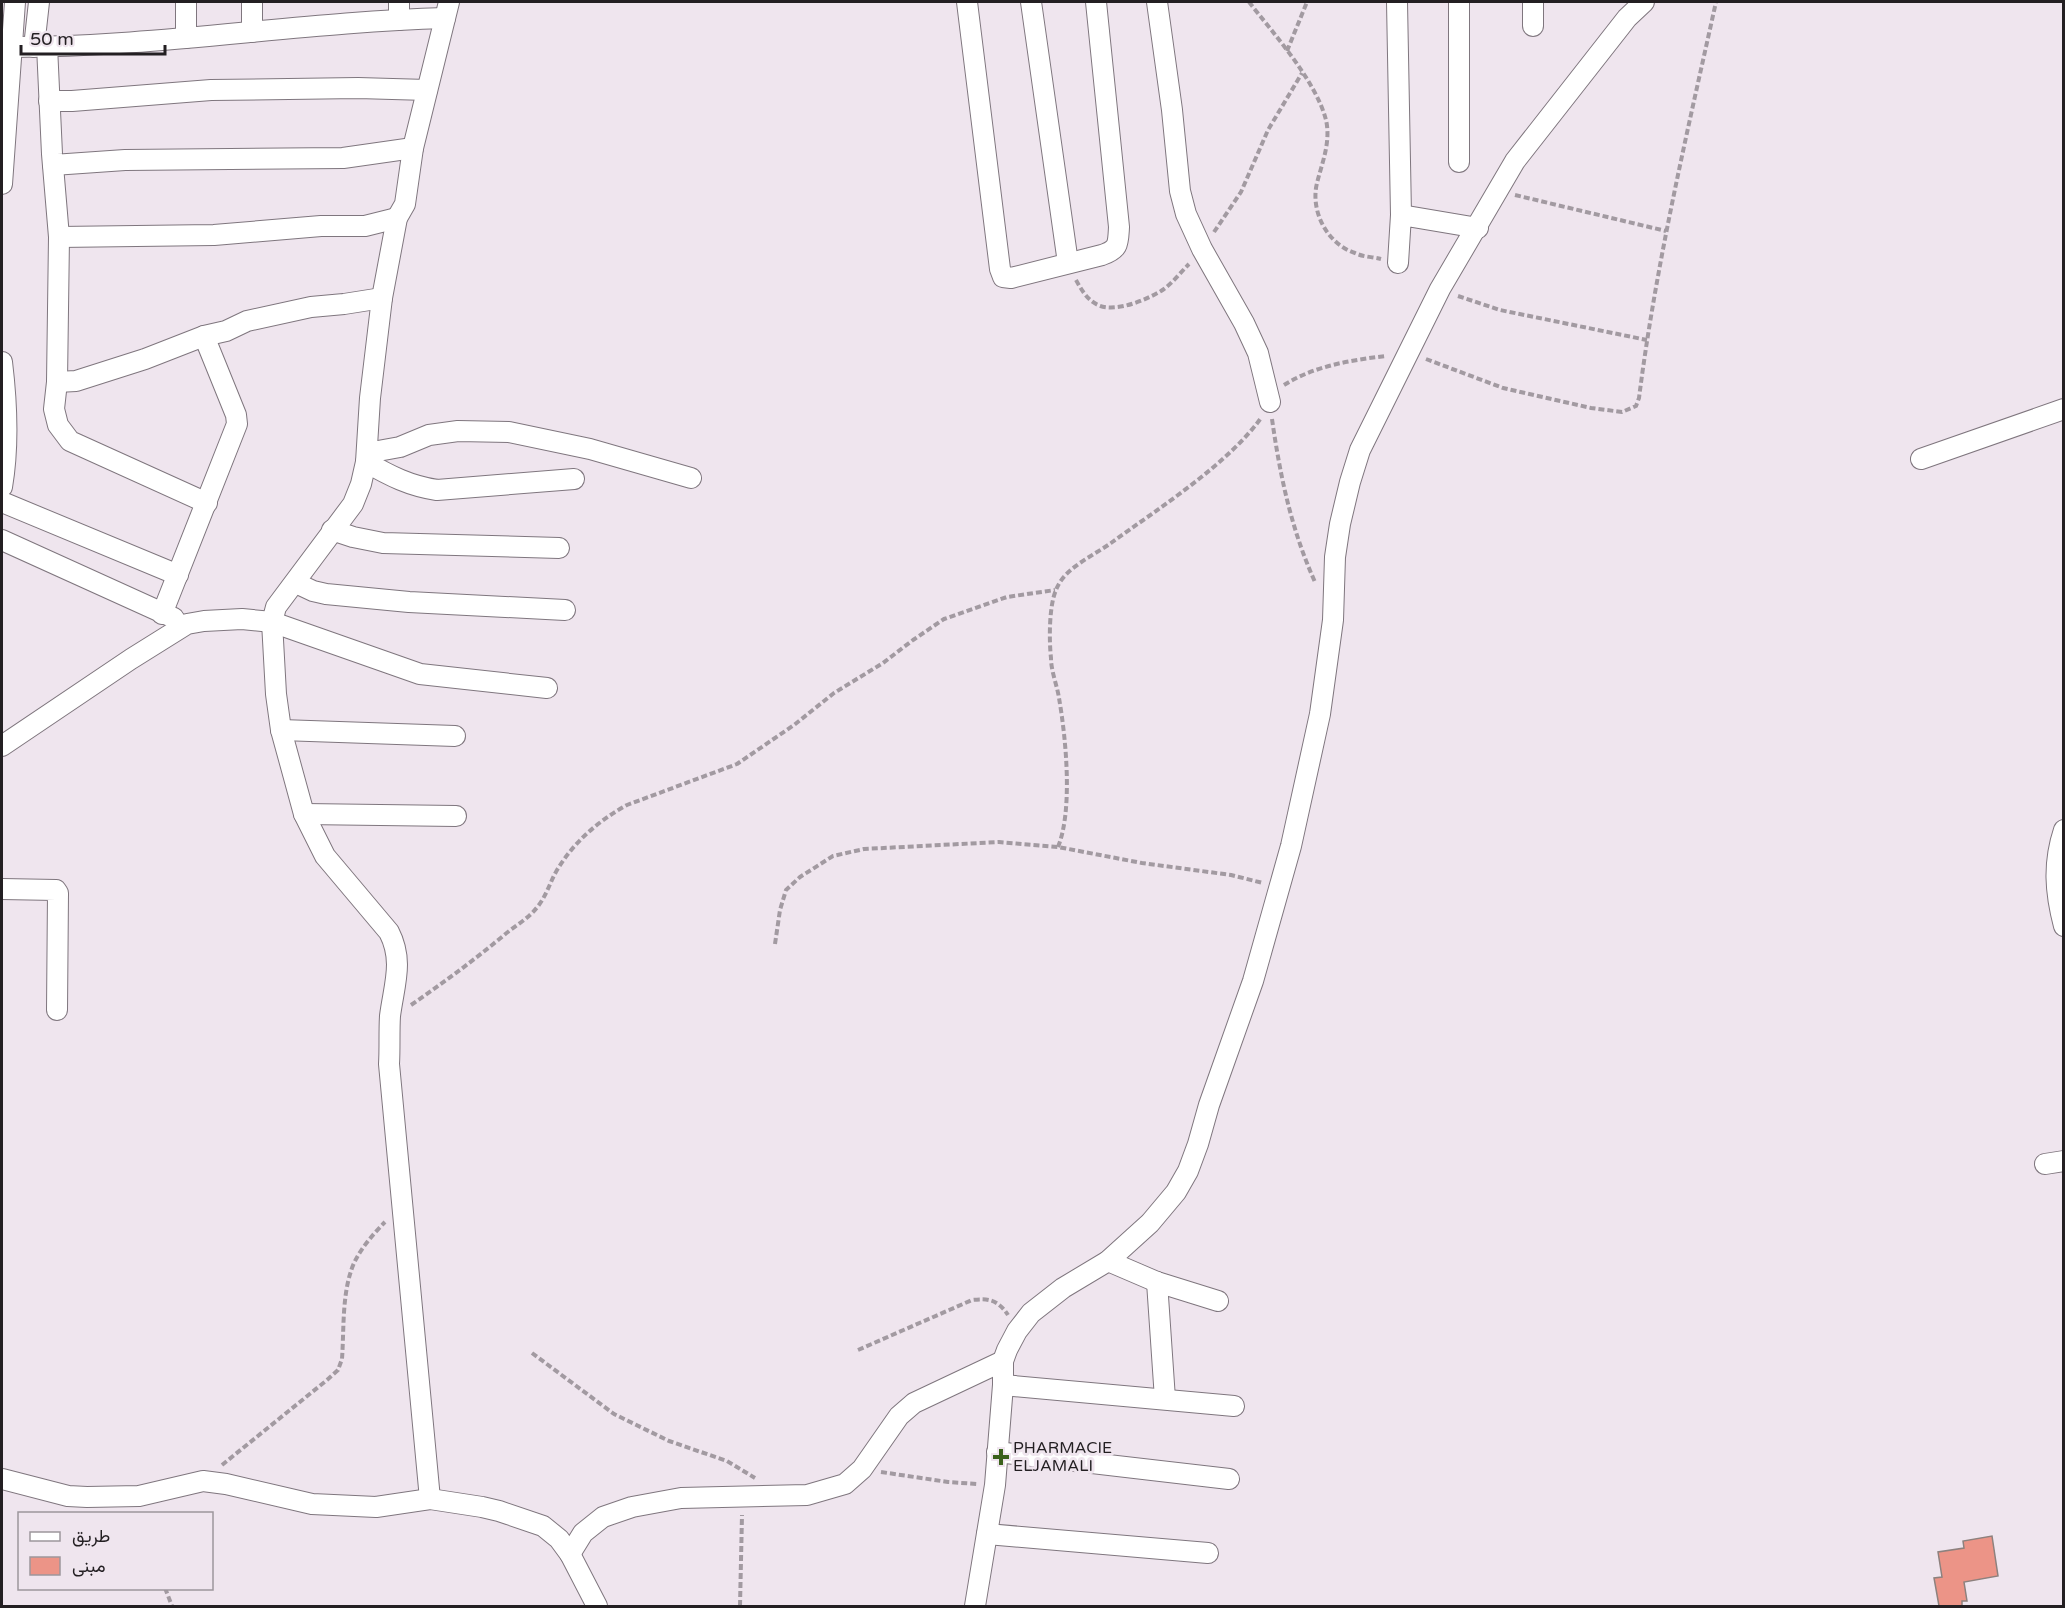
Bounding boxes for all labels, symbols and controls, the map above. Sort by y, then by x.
scale bar [21,18,165,56]
text: 50 m [30,28,74,50]
place label: PHARMACIE ELJAMALI [1013,1438,1112,1476]
marker: PHARMACIE ELJAMALI [994,1450,1008,1464]
legend [18,1512,213,1590]
text: طريق [72,1525,110,1547]
text: مبنى [72,1555,106,1577]

